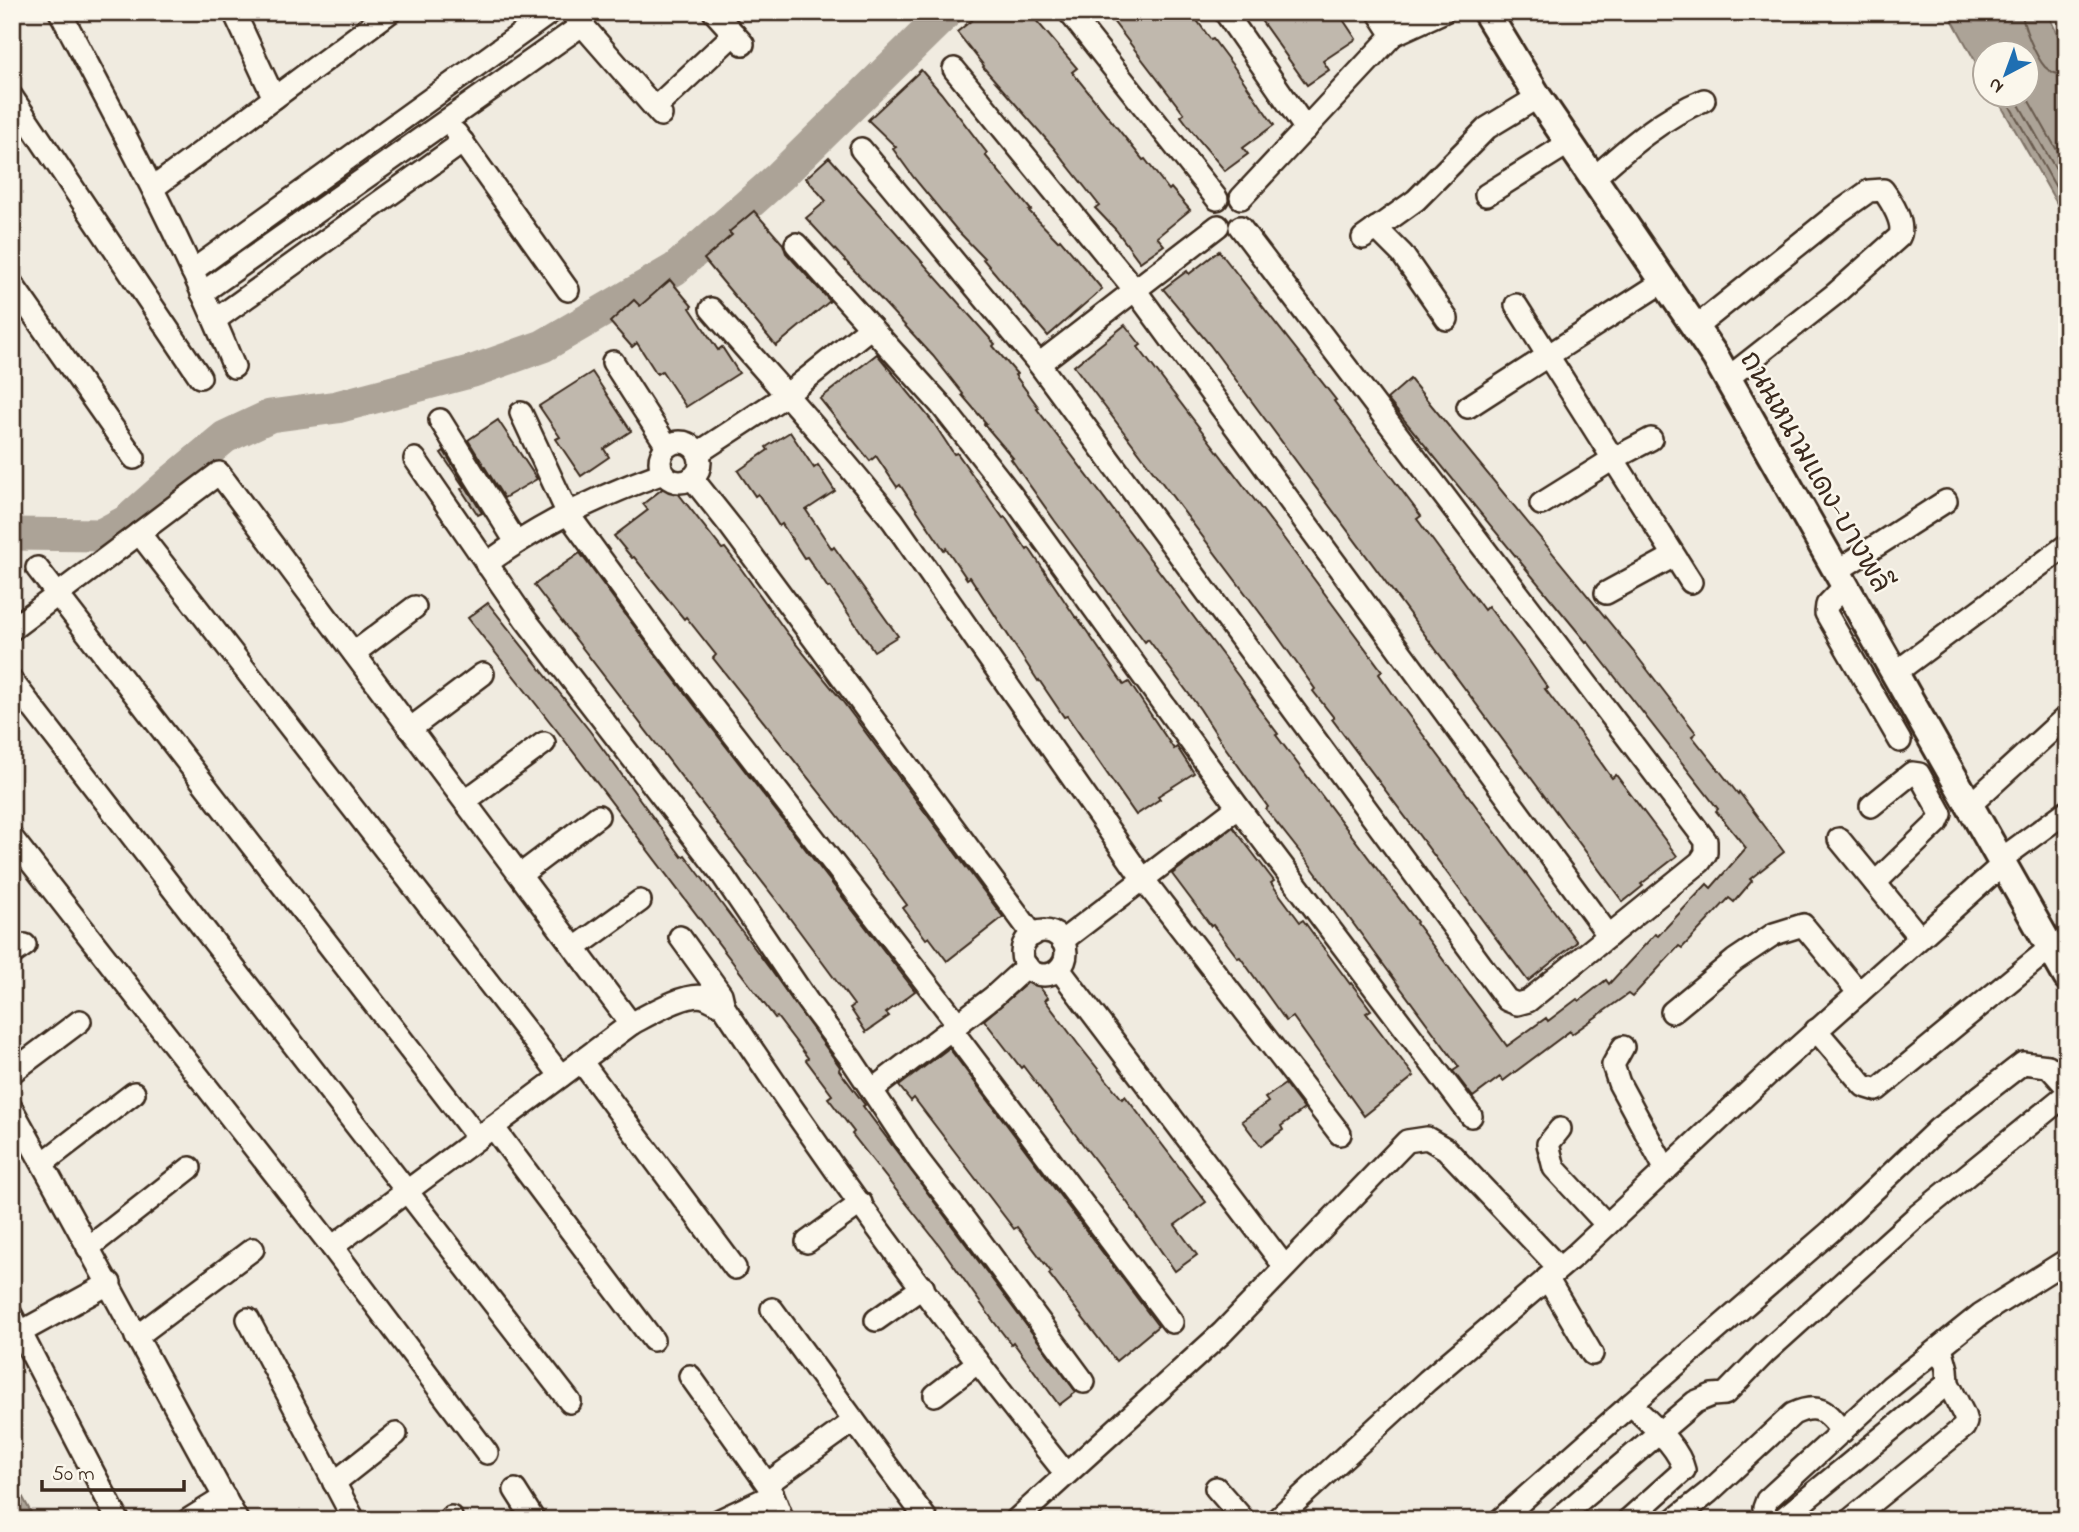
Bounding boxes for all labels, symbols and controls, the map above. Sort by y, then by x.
north arrow [1970,38,2040,108]
text: N [1983,70,2010,99]
street label: ถนนหนามแดง-บางพลี [1728,344,1900,601]
scale bar [42,1448,184,1492]
text: 50 m [52,1460,95,1490]

